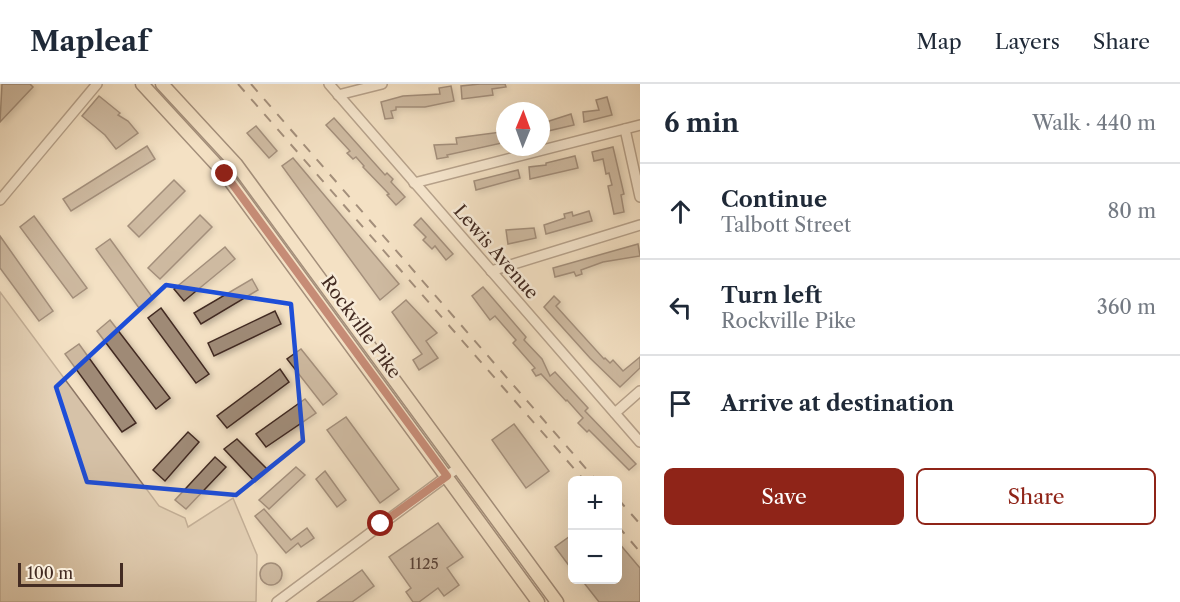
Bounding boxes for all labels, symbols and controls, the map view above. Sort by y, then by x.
text: Mapleaf [30,24,149,58]
text: Map [917,29,962,54]
text: Layers [995,29,1060,54]
text: Share [1093,29,1150,54]
north arrow [496,102,550,156]
text: 6 min [664,107,739,139]
text: Walk · 440 m [1032,111,1156,135]
route end [211,160,237,186]
text: Continue [721,186,827,213]
icon: ahead [664,195,697,228]
text: 80 m [1108,199,1156,223]
street label: Lewis Avenue [449,200,543,304]
text: Talbott Street [721,213,851,237]
street label: Rockville Pike [316,271,406,383]
text: Turn left [721,282,822,309]
icon: left [664,291,697,324]
text: 360 m [1097,295,1156,319]
text: Rockville Pike [721,309,856,333]
icon: arrive [664,387,697,420]
text: Arrive at destination [721,390,954,417]
button: Save [664,468,904,525]
button: Share [916,468,1156,525]
map controls [568,476,622,584]
button: + [568,476,622,530]
route start [367,510,393,536]
button: − [568,530,622,584]
house number: 1125 [409,554,439,573]
scale bar [18,560,123,588]
text: 100 m [27,563,73,583]

